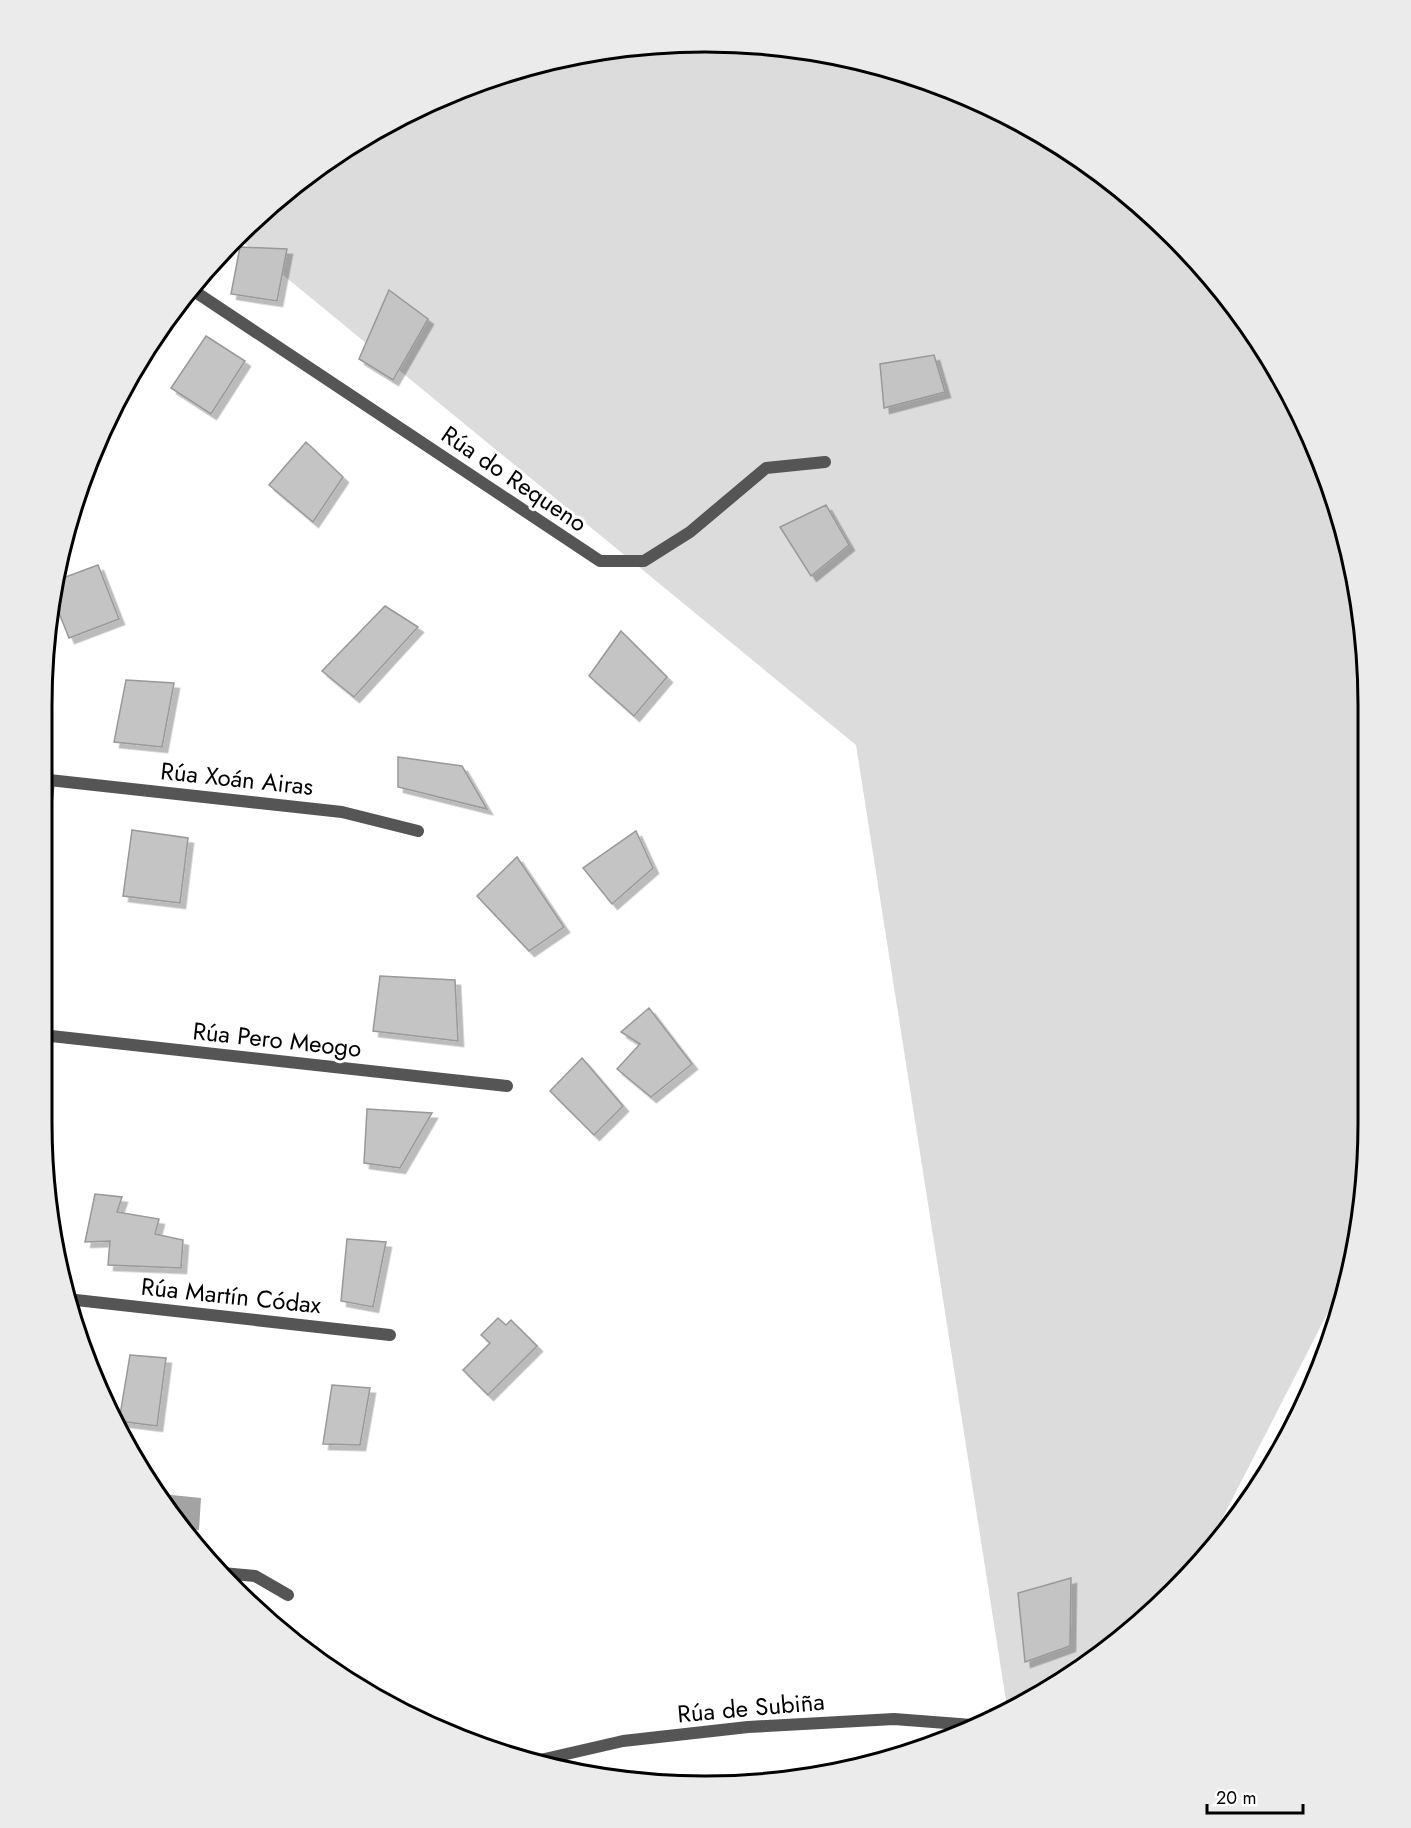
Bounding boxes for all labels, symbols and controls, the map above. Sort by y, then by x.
street label: Rúa do Requeno [434,417,594,540]
street label: Rúa Xoán Airas [159,753,315,804]
street label: Rúa Pero Meogo [191,1013,363,1066]
street label: Rúa Martín Códax [139,1269,324,1322]
street label: Rúa de Subiña [676,1684,826,1731]
scale bar [1207,1777,1303,1815]
text: 20 m [1216,1785,1256,1811]

